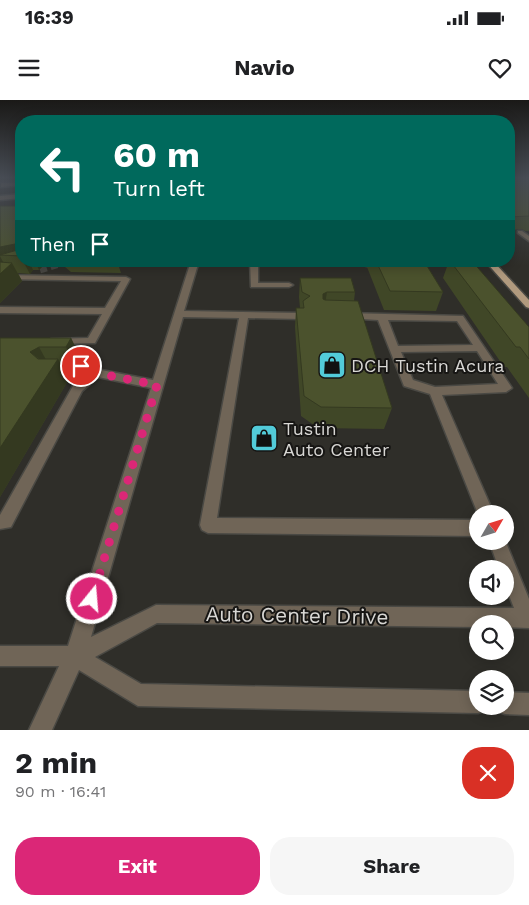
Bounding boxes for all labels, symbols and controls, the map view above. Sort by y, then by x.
text: 16:39 [25,6,74,29]
icon: menu [15,54,43,82]
icon: heart [486,54,514,82]
text: Navio [234,55,295,80]
text: 60 m [113,134,200,176]
icon: left [30,135,95,200]
text: Turn left [113,176,205,201]
icon: arrive [86,230,114,258]
text: Then [30,233,76,256]
pin [60,345,102,387]
shop icon: DCH Tustin Acura [317,350,347,380]
icon: arrive [67,352,95,380]
place label: DCH Tustin Acura [351,355,505,376]
place label: Tustin Auto Center [283,418,389,460]
shop icon: Tustin Auto Center [249,423,279,453]
north arrow [469,505,514,550]
map controls [469,505,514,715]
button: sound [469,560,514,605]
position arrow [65,572,117,624]
street label: Auto Center Drive [205,601,389,629]
button: search [469,615,514,660]
button: layers [469,670,514,715]
text: 2 min [15,745,97,780]
button: close [462,747,514,799]
text: 90 m · 16:41 [15,782,106,801]
button: Exit [15,837,260,895]
button: Share [270,837,514,895]

